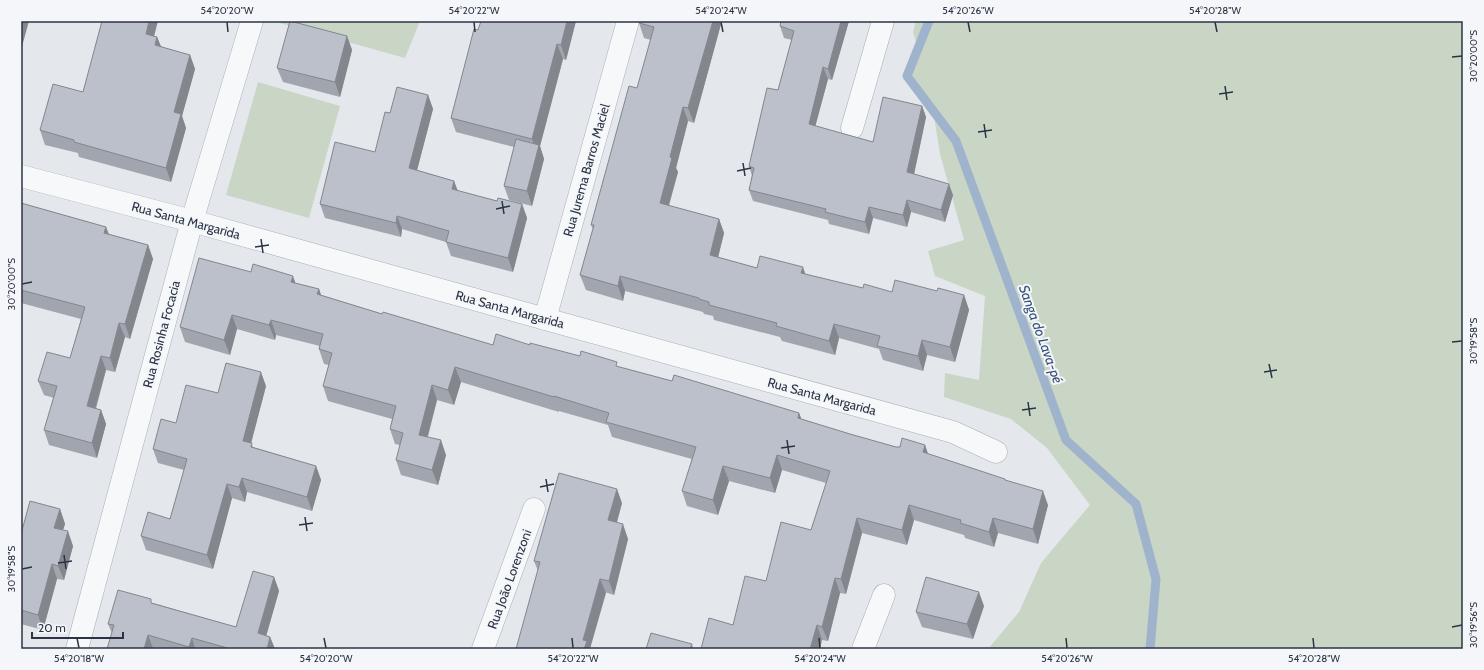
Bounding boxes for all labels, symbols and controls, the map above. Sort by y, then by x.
text: 54°20'20"W [201,4,254,17]
text: 54°20'22"W [448,4,500,17]
text: 54°20'24"W [695,4,747,17]
text: 54°20'26"W [942,4,994,17]
text: 54°20'28"W [1189,4,1241,17]
text: 30°20'00"S [1467,30,1480,82]
street label: Rua Jurema Barros Maciel [559,102,613,238]
street label: Rua Santa Margarida [130,198,243,242]
text: 30°20'00"S [5,258,18,310]
street label: Rua Rosinha Focacia [139,278,183,389]
water label: Sanga do Lava-pé [1015,282,1067,386]
street label: Rua Santa Margarida [454,287,567,331]
text: 30°19'58"S [1467,318,1480,364]
street label: Rua Santa Margarida [766,374,879,418]
street label: Rua João Lorenzoni [484,527,534,631]
text: 30°19'58"S [5,546,18,592]
text: 30°19'56"S [1467,602,1480,648]
scale bar [32,614,123,640]
text: 20 m [38,620,66,635]
text: 54°20'18"W [54,652,105,665]
text: 54°20'20"W [300,652,353,665]
text: 54°20'22"W [547,652,599,665]
text: 54°20'24"W [794,652,846,665]
text: 54°20'26"W [1041,652,1093,665]
text: 54°20'28"W [1288,652,1340,665]

